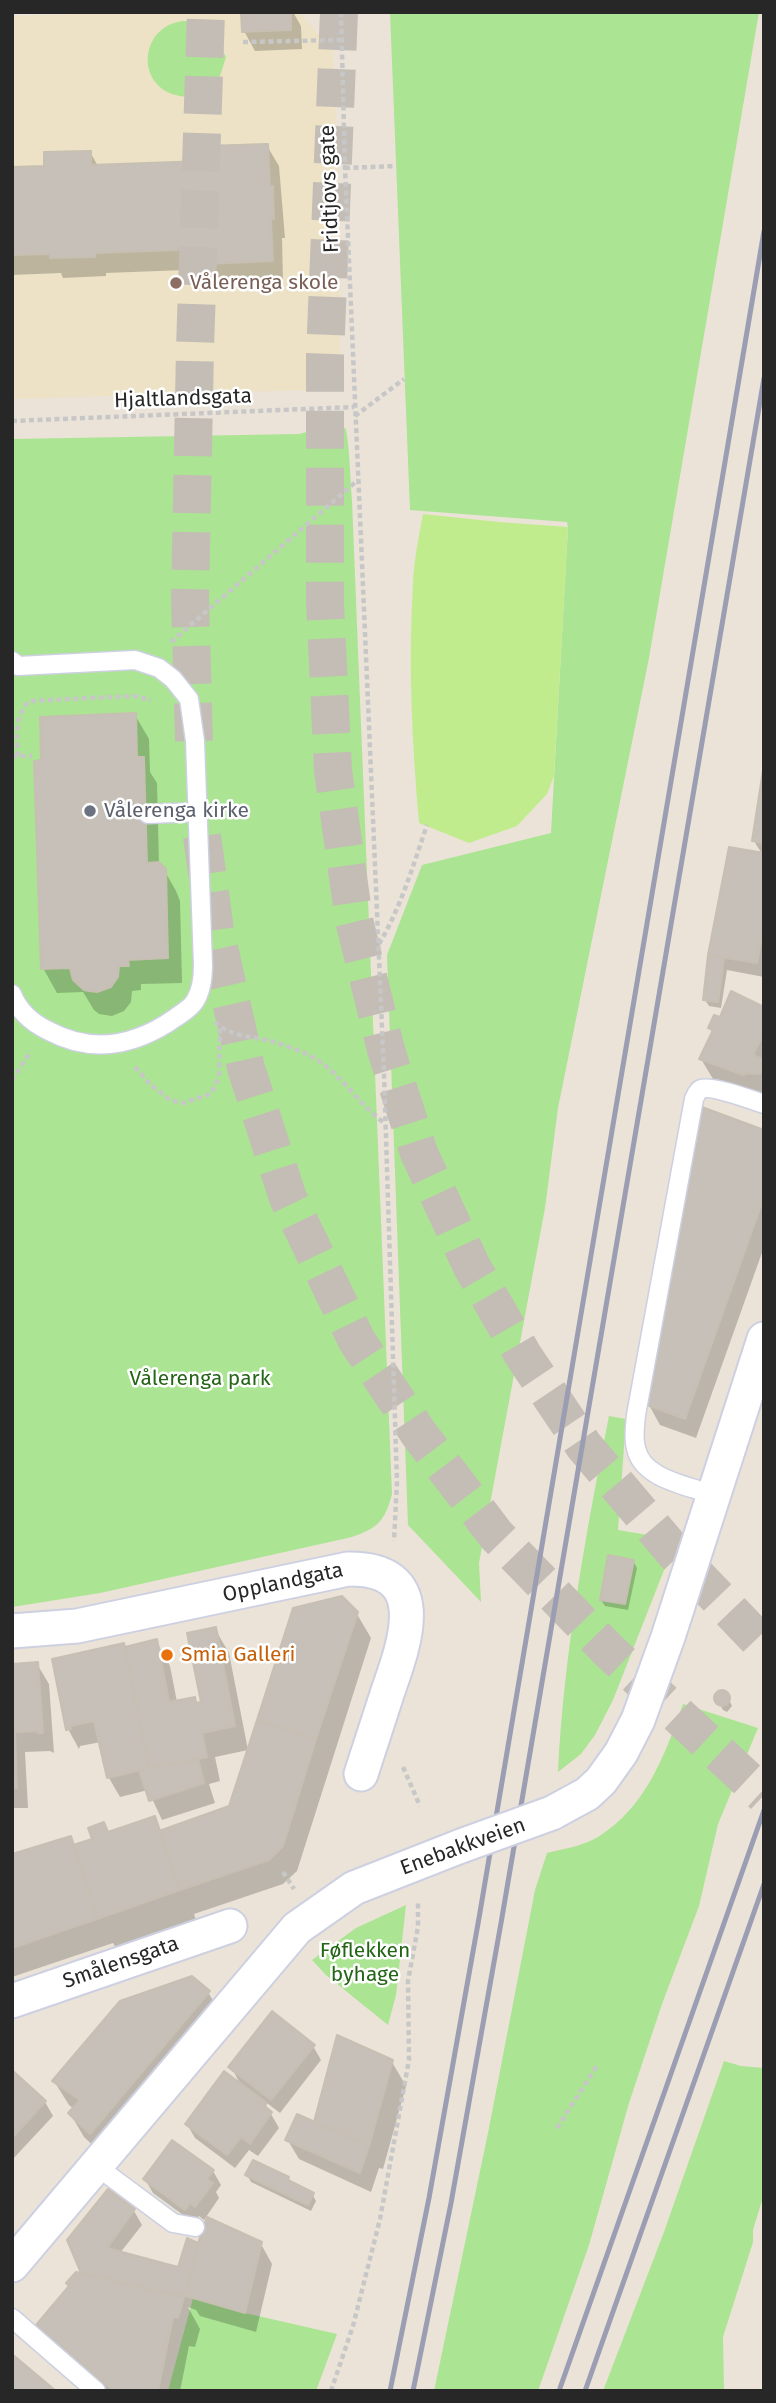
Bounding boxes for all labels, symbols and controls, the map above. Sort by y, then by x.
street label: Fridtjovs gate [315,125,345,253]
place label: Vålerenga skole [190,270,338,296]
marker: Vålerenga skole [168,275,184,291]
street label: Hjaltlandsgata [114,384,252,414]
place label: Vålerenga kirke [104,798,249,824]
marker: Vålerenga kirke [82,803,98,819]
park label: Vålerenga park [130,1366,270,1392]
street label: Opplandgata [220,1558,346,1608]
place label: Smia Galleri [181,1642,295,1668]
marker: Smia Galleri [159,1647,175,1663]
street label: Enebakkveien [397,1813,529,1881]
street label: Smålensgata [60,1931,182,1995]
park label: Føflekken byhage [320,1938,410,1988]

